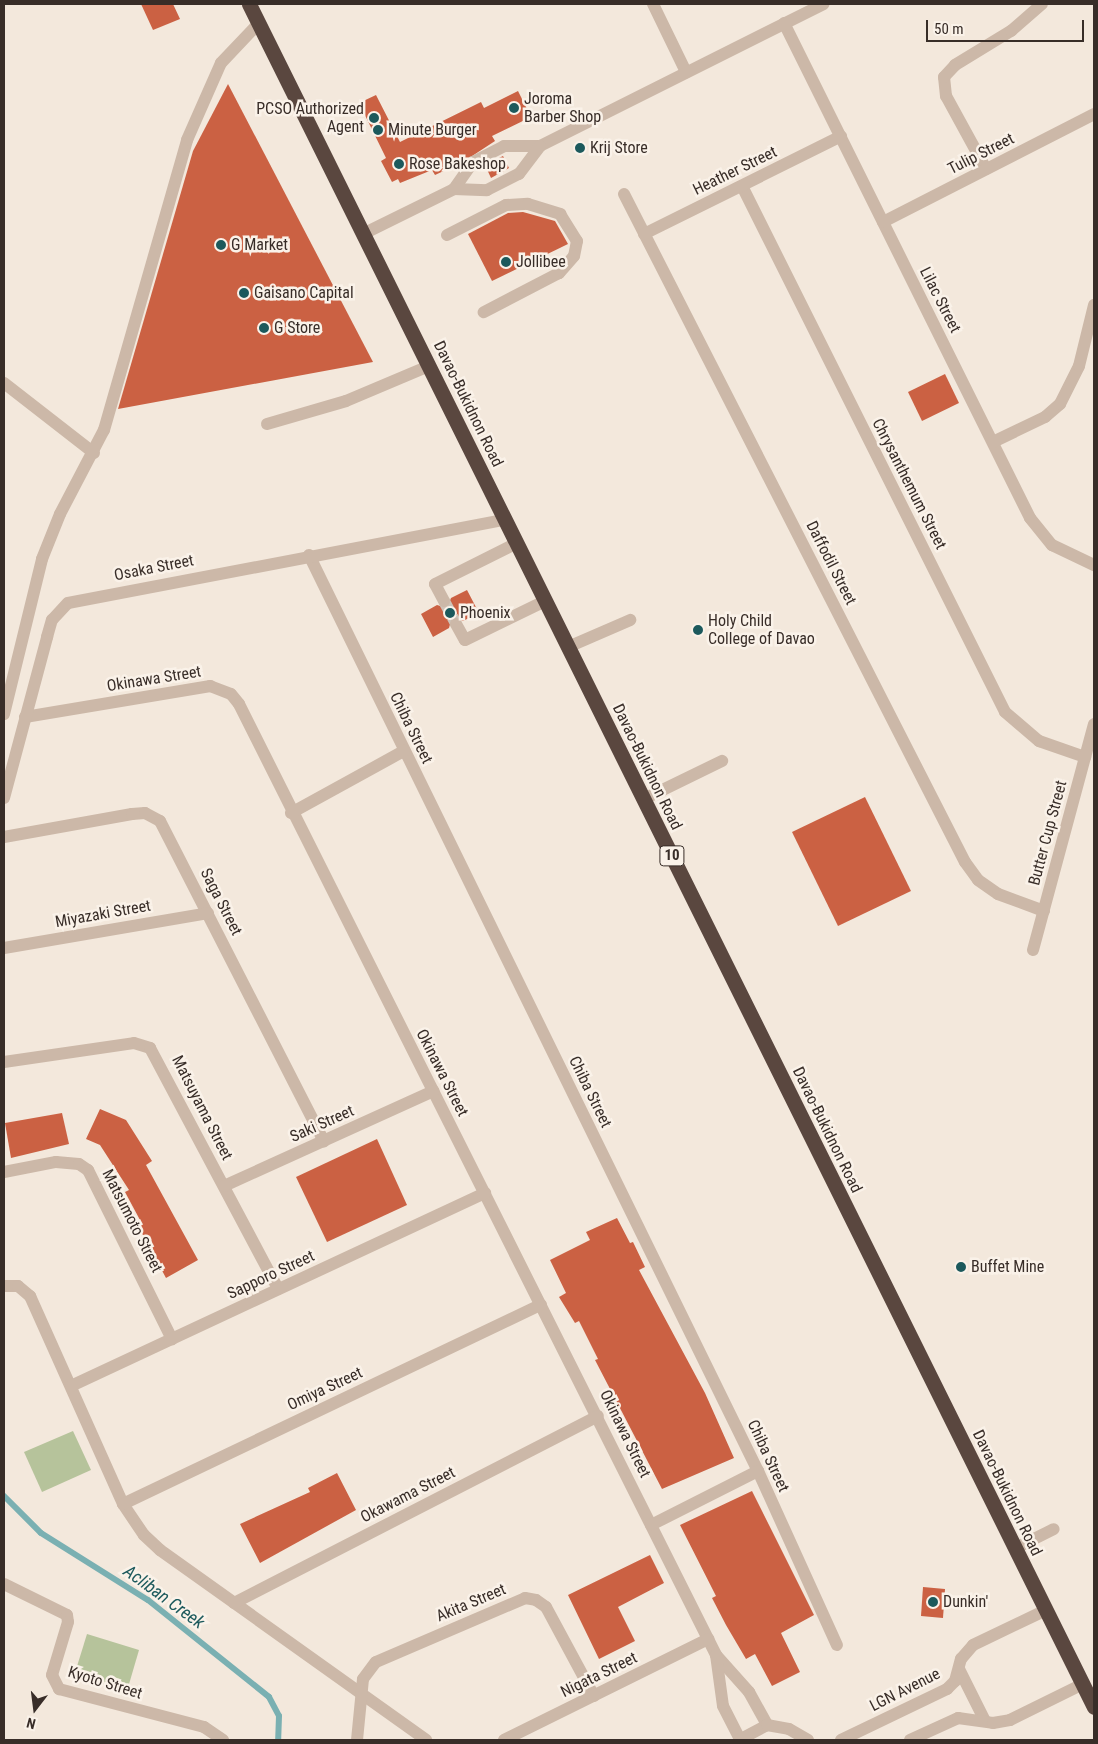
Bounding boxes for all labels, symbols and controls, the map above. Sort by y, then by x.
scale bar [928,10,1086,42]
text: 50 m [934,20,964,38]
place label: Joroma Barber Shop [524,89,601,127]
place label: PCSO Authorized Agent [256,99,364,137]
marker: Joroma Barber Shop [508,102,520,114]
marker: PCSO Authorized Agent [368,112,380,124]
place label: Minute Burger [388,120,477,140]
marker: Minute Burger [372,124,384,136]
street label: Tulip Street [945,129,1017,179]
place label: Krij Store [590,138,648,158]
marker: Krij Store [574,142,586,154]
street label: Heather Street [690,142,780,200]
place label: Rose Bakeshop [409,154,506,174]
marker: Rose Bakeshop [393,158,405,170]
place label: G Market [231,235,288,255]
marker: G Market [215,239,227,251]
place label: Jollibee [516,252,566,272]
marker: Jollibee [500,256,512,268]
street label: Lilac Street [915,264,965,336]
place label: Gaisano Capital [254,283,354,303]
marker: Gaisano Capital [238,287,250,299]
place label: G Store [274,318,320,338]
marker: G Store [258,322,270,334]
street label: Davao-Bukidnon Road [429,338,507,470]
street label: Chrysanthemum Street [868,415,950,553]
street label: Daffodil Street [802,518,860,608]
street label: Osaka Street [113,551,195,585]
place label: Phoenix [460,603,511,623]
marker: Phoenix [444,607,456,619]
place label: Holy Child College of Davao [708,611,815,649]
marker: Holy Child College of Davao [692,624,704,636]
street label: Okinawa Street [106,662,202,696]
street label: Chiba Street [385,689,437,767]
street label: Davao-Bukidnon Road [608,701,686,833]
street label: Butter Cup Street [1025,778,1071,888]
road number: 10 [658,844,686,868]
street label: Saga Street [196,865,246,939]
street label: Miyazaki Street [54,896,152,932]
street label: Okinawa Street [412,1026,472,1120]
street label: Matsuyama Street [167,1053,237,1163]
street label: Chiba Street [564,1053,616,1131]
street label: Davao-Bukidnon Road [788,1064,866,1196]
street label: Saki Street [287,1101,357,1147]
street label: Matsumoto Street [98,1166,166,1276]
street label: Sapporo Street [224,1247,318,1303]
place label: Buffet Mine [971,1257,1044,1277]
marker: Buffet Mine [955,1261,967,1273]
street label: Omiya Street [284,1363,366,1415]
street label: Okinawa Street [596,1387,654,1481]
street label: Chiba Street [743,1417,793,1495]
street label: Davao-Bukidnon Road [968,1427,1046,1559]
street label: Okawama Street [358,1463,458,1527]
water label: Acliban Creek [119,1560,209,1634]
street label: Akita Street [433,1580,509,1626]
place label: Dunkin' [943,1592,988,1612]
marker: Dunkin' [927,1596,939,1608]
street label: Nigata Street [558,1648,640,1702]
street label: Kyoto Street [65,1663,145,1703]
street label: LGN Avenue [867,1664,943,1716]
north arrow [10,1684,60,1734]
text: N [25,1715,37,1732]

